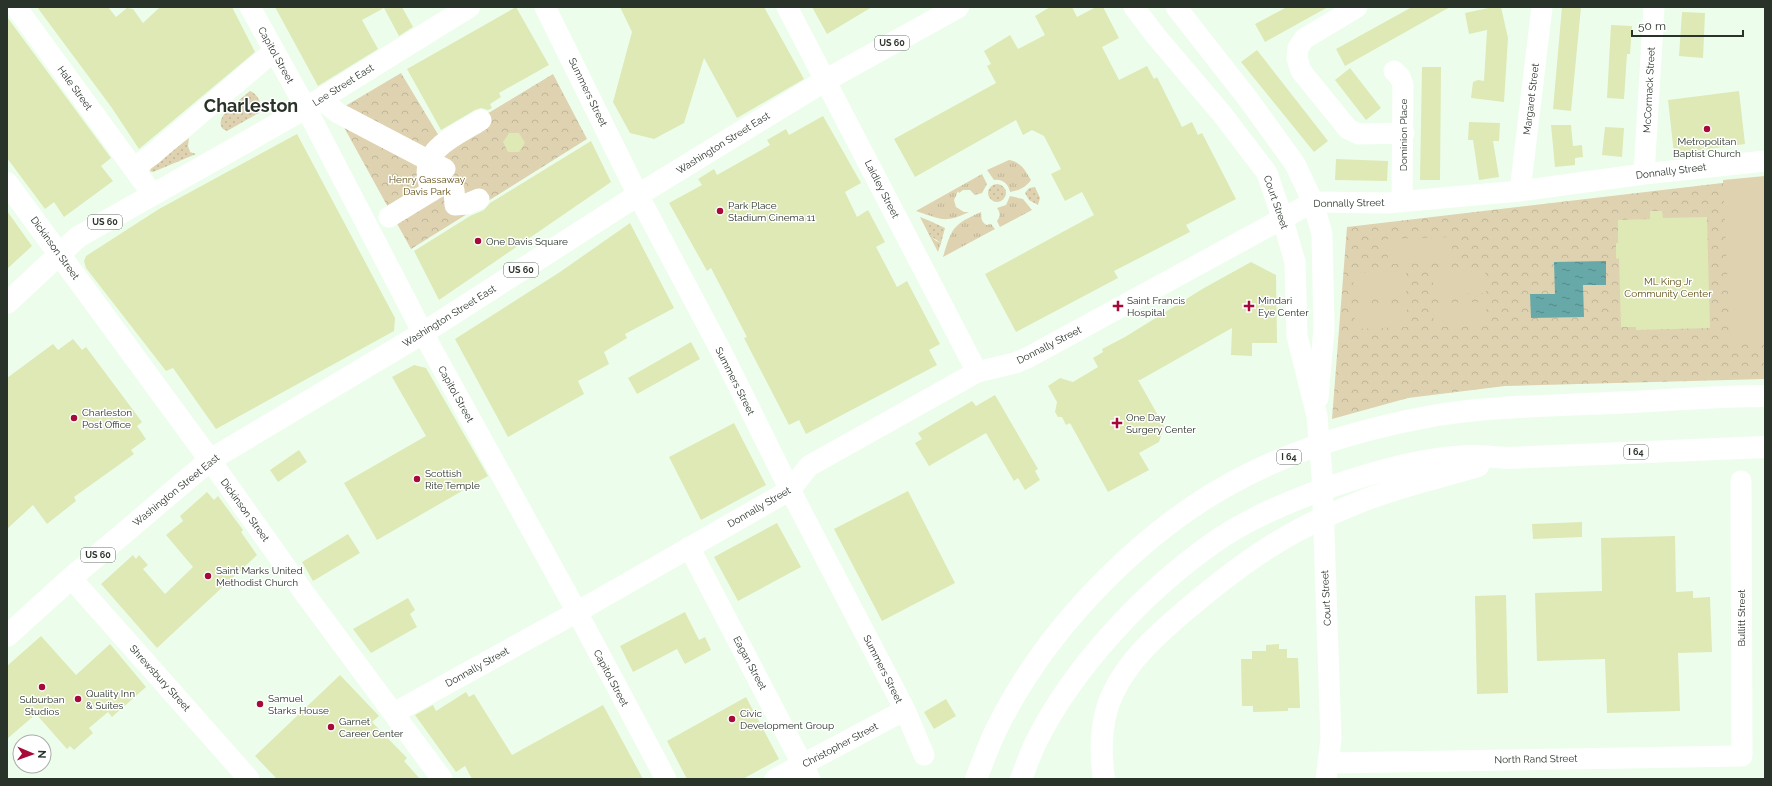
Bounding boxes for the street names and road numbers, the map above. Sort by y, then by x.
street label: Capitol Street [256,25,296,86]
road number: US 60 [875,36,909,50]
street label: McCormack Street [1641,46,1657,133]
street label: Summers Street [567,56,610,129]
street label: Lee Street East [310,61,376,108]
street label: Margaret Street [1521,62,1541,135]
street label: Hale Street [55,64,95,113]
street label: Dominion Place [1398,99,1409,171]
street label: Washington Street East [674,109,772,176]
street label: Laidley Street [863,158,902,220]
street label: Donnally Street [1635,161,1707,181]
street label: Court Street [1262,174,1291,231]
street label: Donnally Street [1313,197,1385,209]
street label: Dickinson Street [29,214,82,282]
road number: US 60 [88,215,122,229]
road number: US 60 [504,263,538,277]
street label: Washington Street East [400,282,498,349]
street label: Donnally Street [1015,324,1084,366]
street label: Summers Street [713,345,757,417]
street label: Capitol Street [436,364,476,425]
road number: I 64 [1624,445,1648,459]
road number: I 64 [1277,450,1301,464]
street label: Washington Street East [131,451,222,528]
street label: Dickinson Street [219,476,272,544]
street label: Donnally Street [726,484,793,529]
road number: US 60 [81,548,115,562]
street label: Court Street [1319,569,1333,626]
street label: Bullitt Street [1736,589,1747,647]
street label: Summers Street [861,633,905,705]
street label: Eagan Street [731,634,769,692]
street label: Shrewsbury Street [128,643,193,714]
street label: Donnally Street [443,645,511,689]
street label: Capitol Street [591,648,631,709]
street label: Christopher Street [800,720,880,770]
street label: North Rand Street [1494,753,1578,765]

